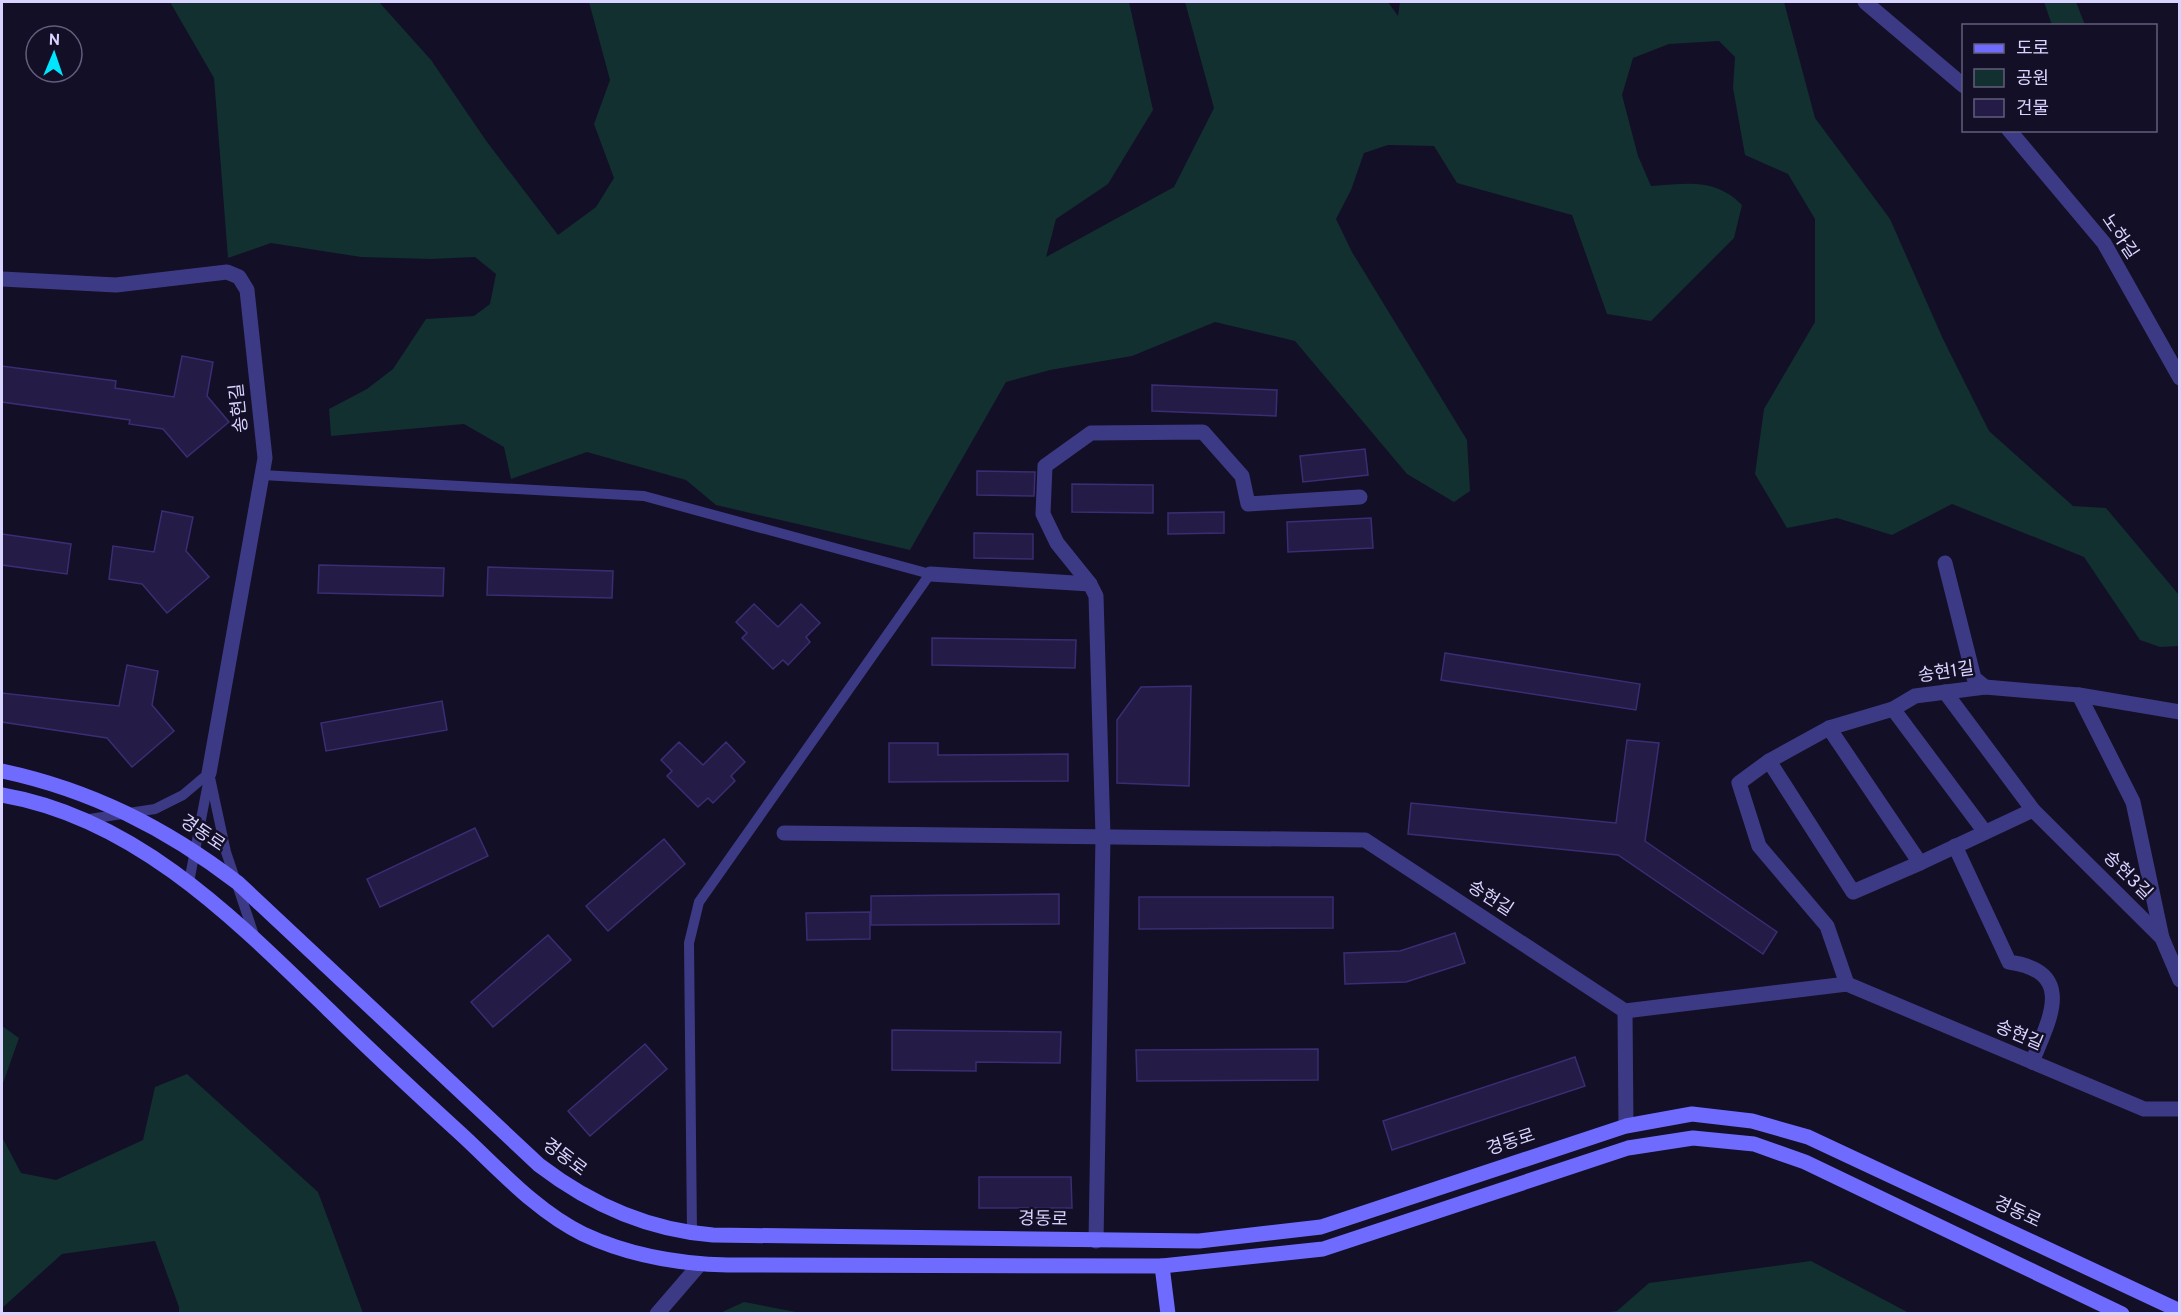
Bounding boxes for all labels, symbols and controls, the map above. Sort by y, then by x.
north arrow [24,24,84,84]
legend [1962,24,2157,132]
text: N [48,31,61,51]
text: 도로 [2016,38,2049,61]
text: 공원 [2016,68,2049,91]
text: 건물 [2016,98,2049,121]
street label: 노하길 [2096,210,2142,264]
street label: 송현길 [226,382,254,434]
street label: 송현1길 [1916,658,1976,688]
street label: 경동로 [175,811,229,857]
street label: 송현3길 [2097,846,2157,906]
street label: 송현길 [1463,876,1517,922]
street label: 송현길 [1992,1016,2046,1056]
street label: 경동로 [1484,1124,1538,1162]
street label: 경동로 [537,1134,591,1182]
street label: 경동로 [1990,1192,2044,1234]
street label: 경동로 [1018,1208,1068,1232]

